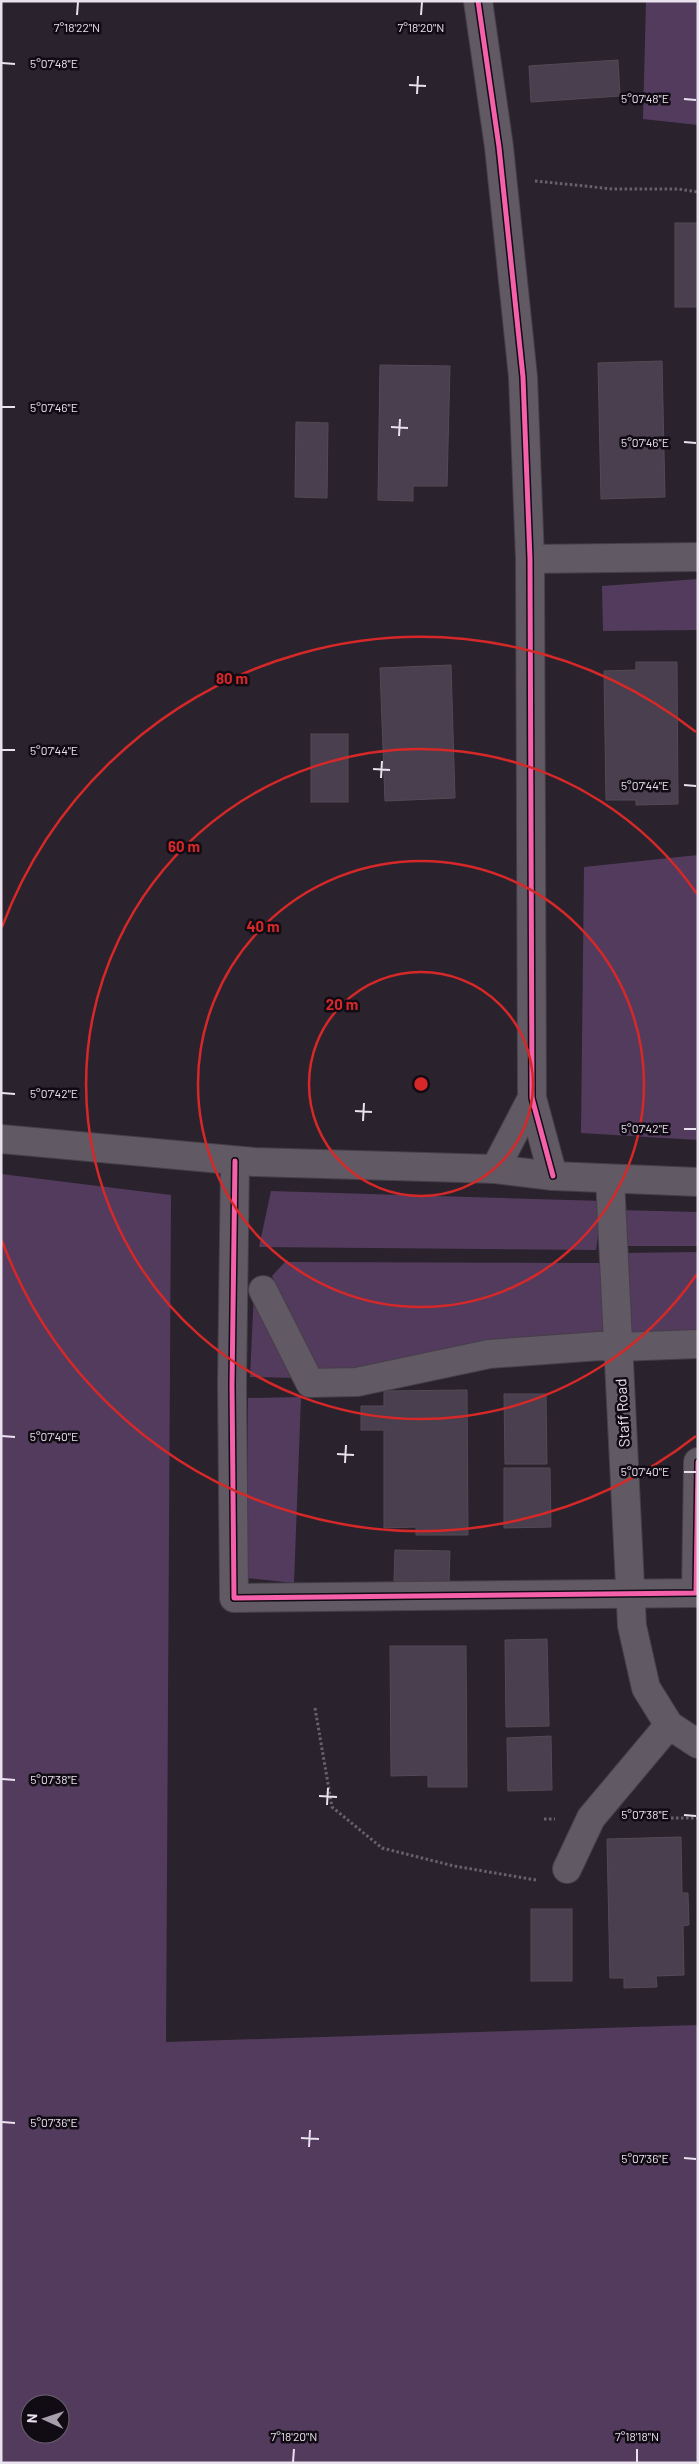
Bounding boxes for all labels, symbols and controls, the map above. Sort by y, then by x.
text: 7°18'22"N [54,20,100,34]
text: 7°18'20"N [398,20,444,34]
text: 5°07'48"E [30,56,78,70]
text: 5°07'48"E [621,91,669,105]
text: 5°07'46"E [30,400,78,414]
text: 5°07'46"E [621,435,669,449]
text: 80 m [216,669,248,687]
text: 5°07'44"E [30,743,78,757]
text: 5°07'44"E [621,778,669,792]
text: 60 m [168,837,200,855]
text: 40 m [246,917,280,935]
text: 20 m [326,995,358,1013]
centre of rings [412,1075,430,1093]
text: 5°07'42"E [30,1086,78,1100]
text: 5°07'42"E [621,1121,669,1135]
street label: Staff Road [611,1378,633,1448]
text: 5°07'40"E [30,1429,78,1443]
text: 5°07'40"E [621,1464,669,1478]
text: 5°07'38"E [30,1772,78,1786]
text: 5°07'38"E [621,1807,669,1821]
text: 5°07'36"E [30,2115,78,2129]
text: 5°07'36"E [621,2151,669,2165]
north arrow [20,2394,70,2444]
text: N [23,2413,40,2423]
text: 7°18'20"N [271,2429,317,2443]
text: 7°18'18"N [615,2429,659,2443]

